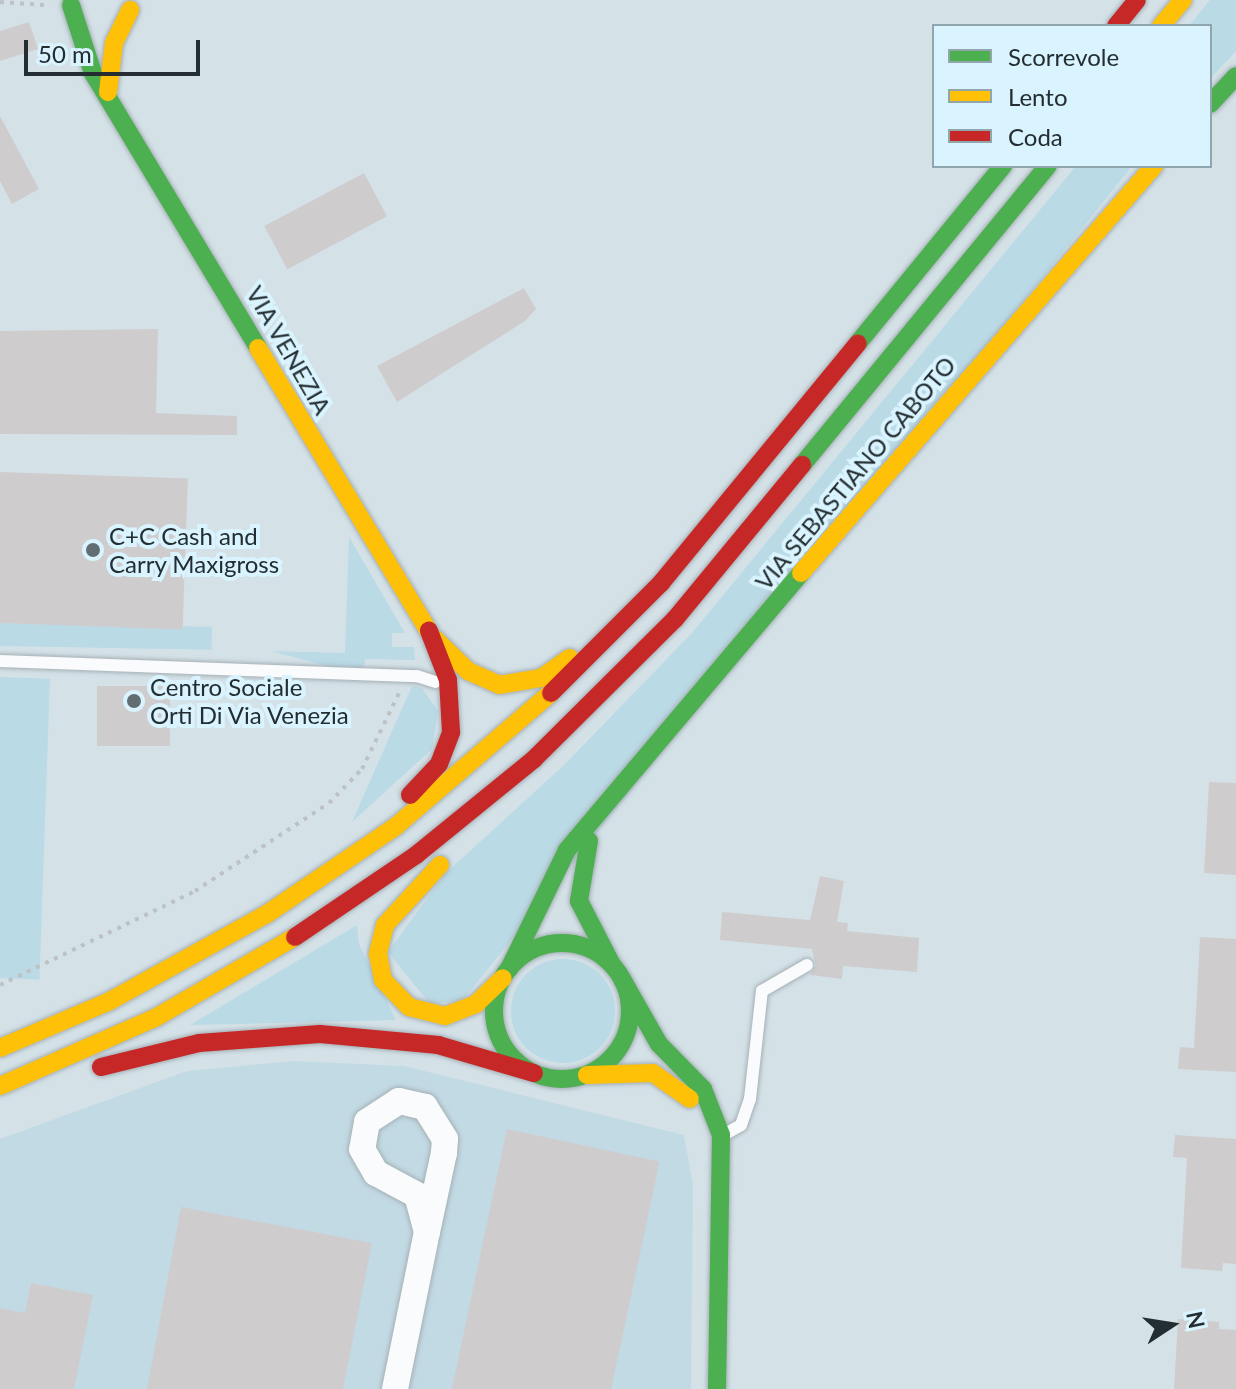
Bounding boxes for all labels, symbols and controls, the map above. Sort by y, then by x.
scale bar [28,24,204,74]
legend [932,24,1212,168]
text: 50 m [38,39,92,68]
text: Scorrevole [1008,42,1119,71]
text: Lento [1008,82,1068,111]
text: Coda [1008,122,1063,151]
street label: VIA VENEZIA [240,280,338,420]
street label: VIA SEBASTIANO CABOTO [749,350,961,596]
place label: C+C Cash and Carry Maxigross [109,522,280,578]
marker: C+C Cash and Carry Maxigross [84,541,102,559]
place label: Centro Sociale Orti Di Via Venezia [150,673,350,729]
marker: Centro Sociale Orti Di Via Venezia [125,692,143,710]
north arrow [1132,1285,1212,1365]
text: N [1181,1309,1211,1331]

